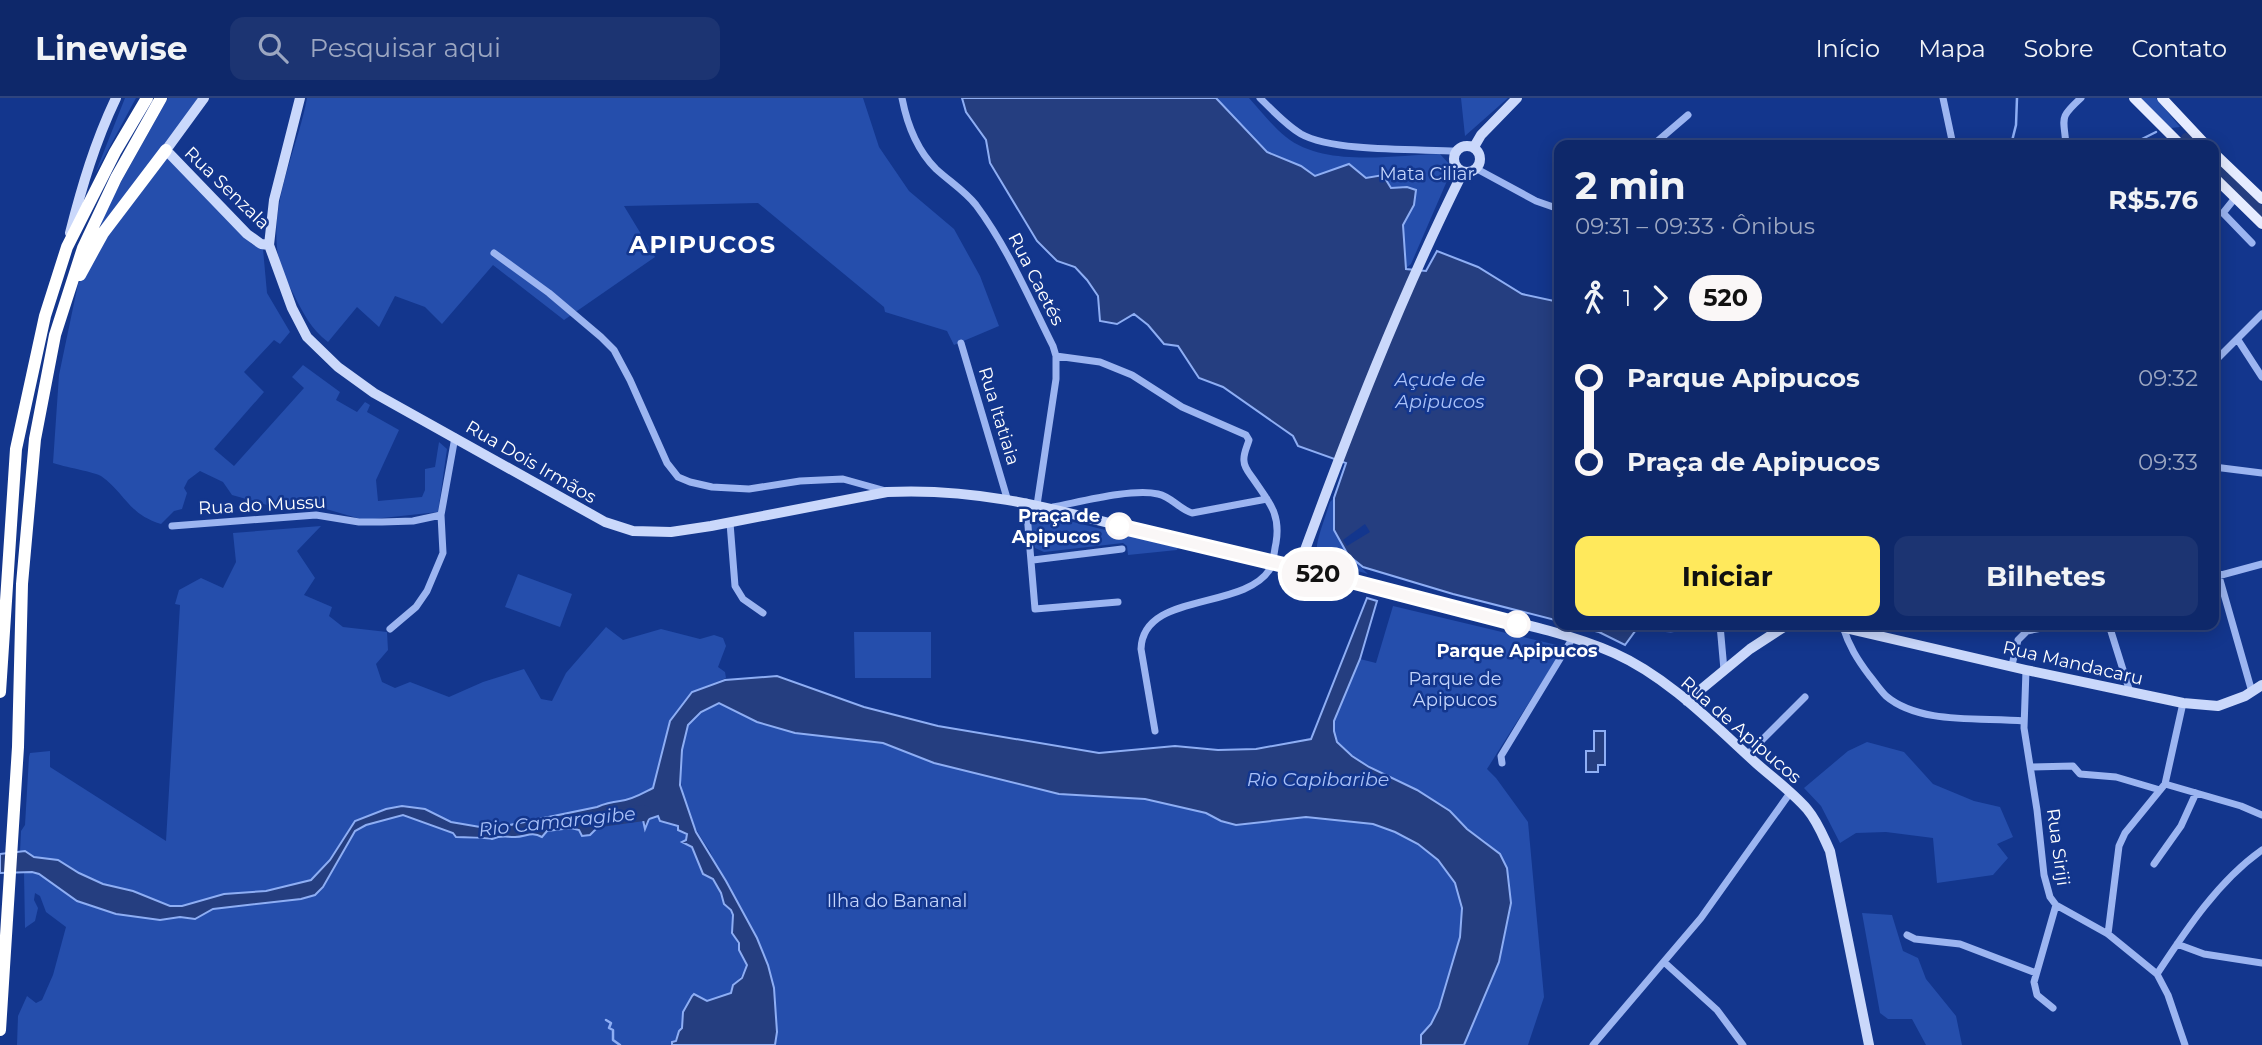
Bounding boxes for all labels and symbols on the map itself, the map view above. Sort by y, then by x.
street label: Rua Senzala [180,142,274,234]
park label: Mata Ciliar [1379,163,1475,185]
street label: Rua Caetés [1003,229,1069,329]
district label: APIPUCOS [628,230,777,259]
street label: Rua Itatiaia [974,364,1024,468]
water label: Açude de Apipucos [1394,368,1485,413]
street label: Rua Dois Irmãos [462,416,600,508]
street label: Rua do Mussu [198,491,326,519]
place label: Praça de Apipucos [1011,505,1100,548]
marker: Praça de Apipucos [1106,513,1132,539]
line badge: 520 [1278,551,1358,597]
marker: Parque Apipucos [1504,611,1530,637]
street label: Rua Mandacaru [2001,636,2145,690]
place label: Parque Apipucos [1436,640,1598,662]
park label: Parque de Apipucos [1408,668,1502,711]
street label: Rua de Apipucos [1676,672,1806,788]
water label: Rio Capibaribe [1247,768,1389,791]
water label: Rio Camaragibe [477,802,637,841]
street label: Rua Siriji [2042,807,2074,887]
park label: Ilha do Bananal [827,890,967,912]

